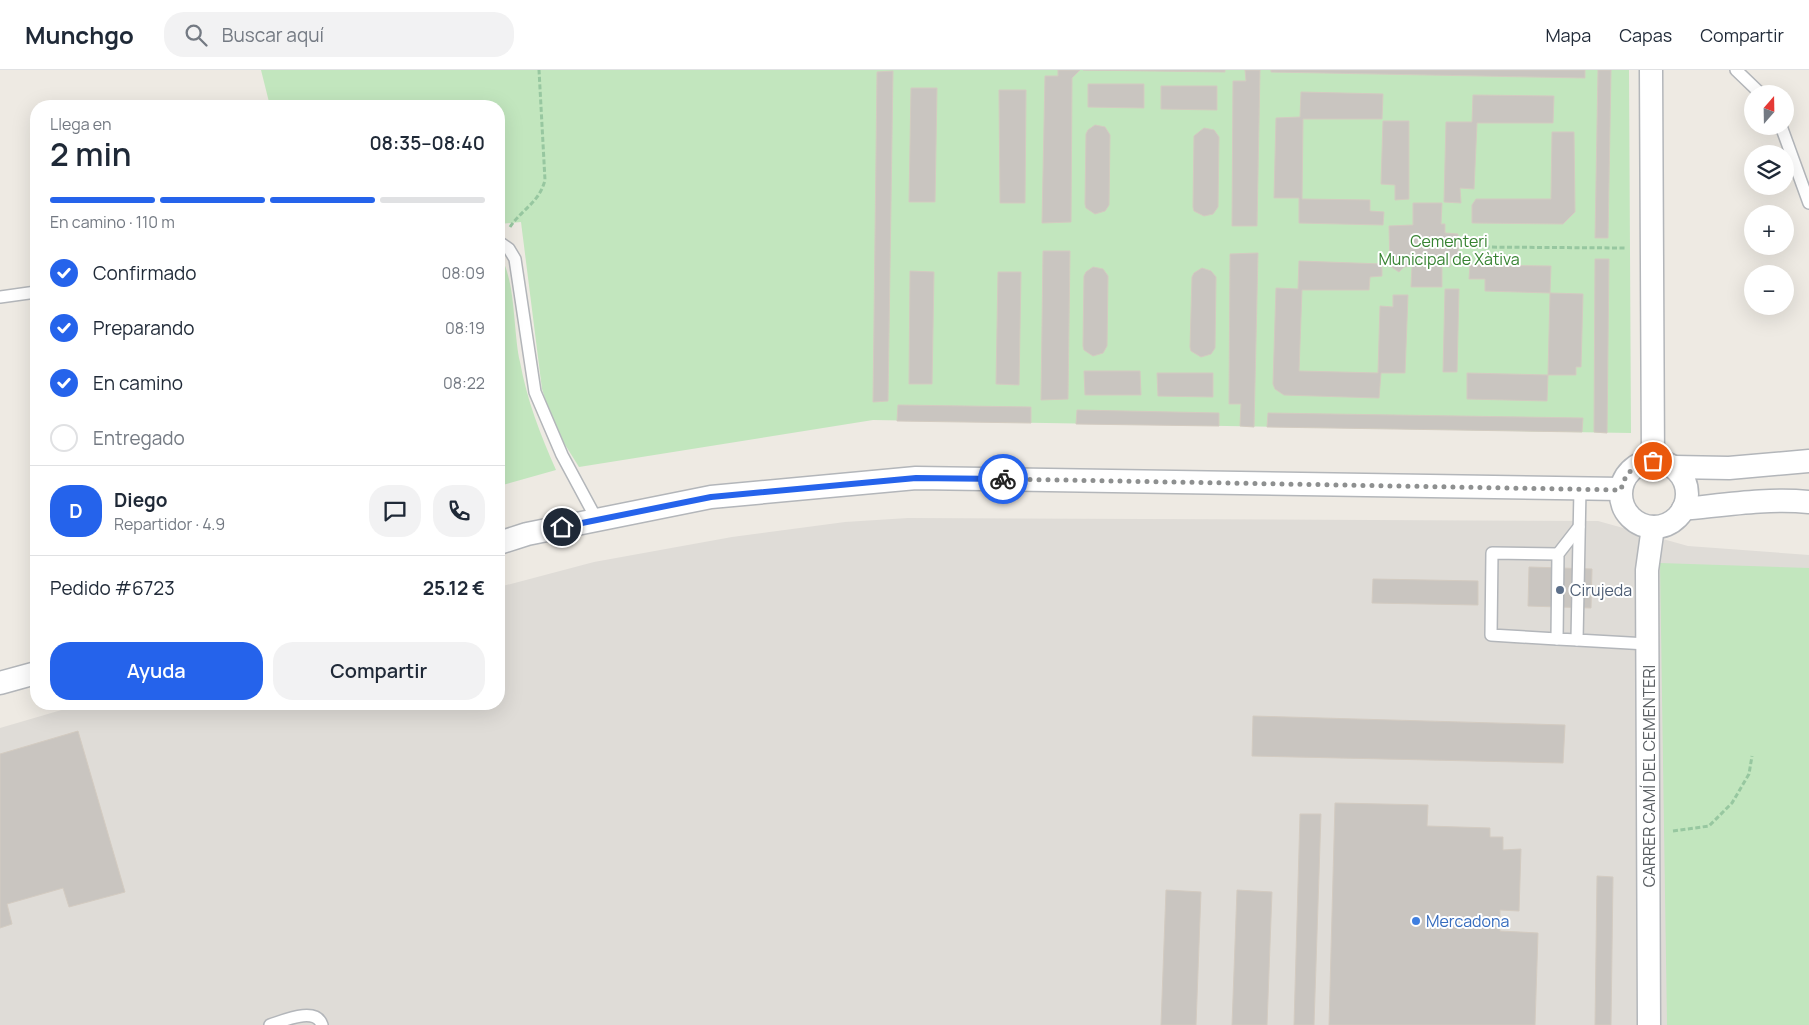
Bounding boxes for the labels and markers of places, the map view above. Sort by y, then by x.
pin [1632,440,1674,482]
pin [541,506,583,548]
place label: Cirujeda [1570,579,1632,601]
marker: Cirujeda [1554,584,1566,596]
place label: Mercadona [1426,910,1509,932]
marker: Mercadona [1410,915,1422,927]

